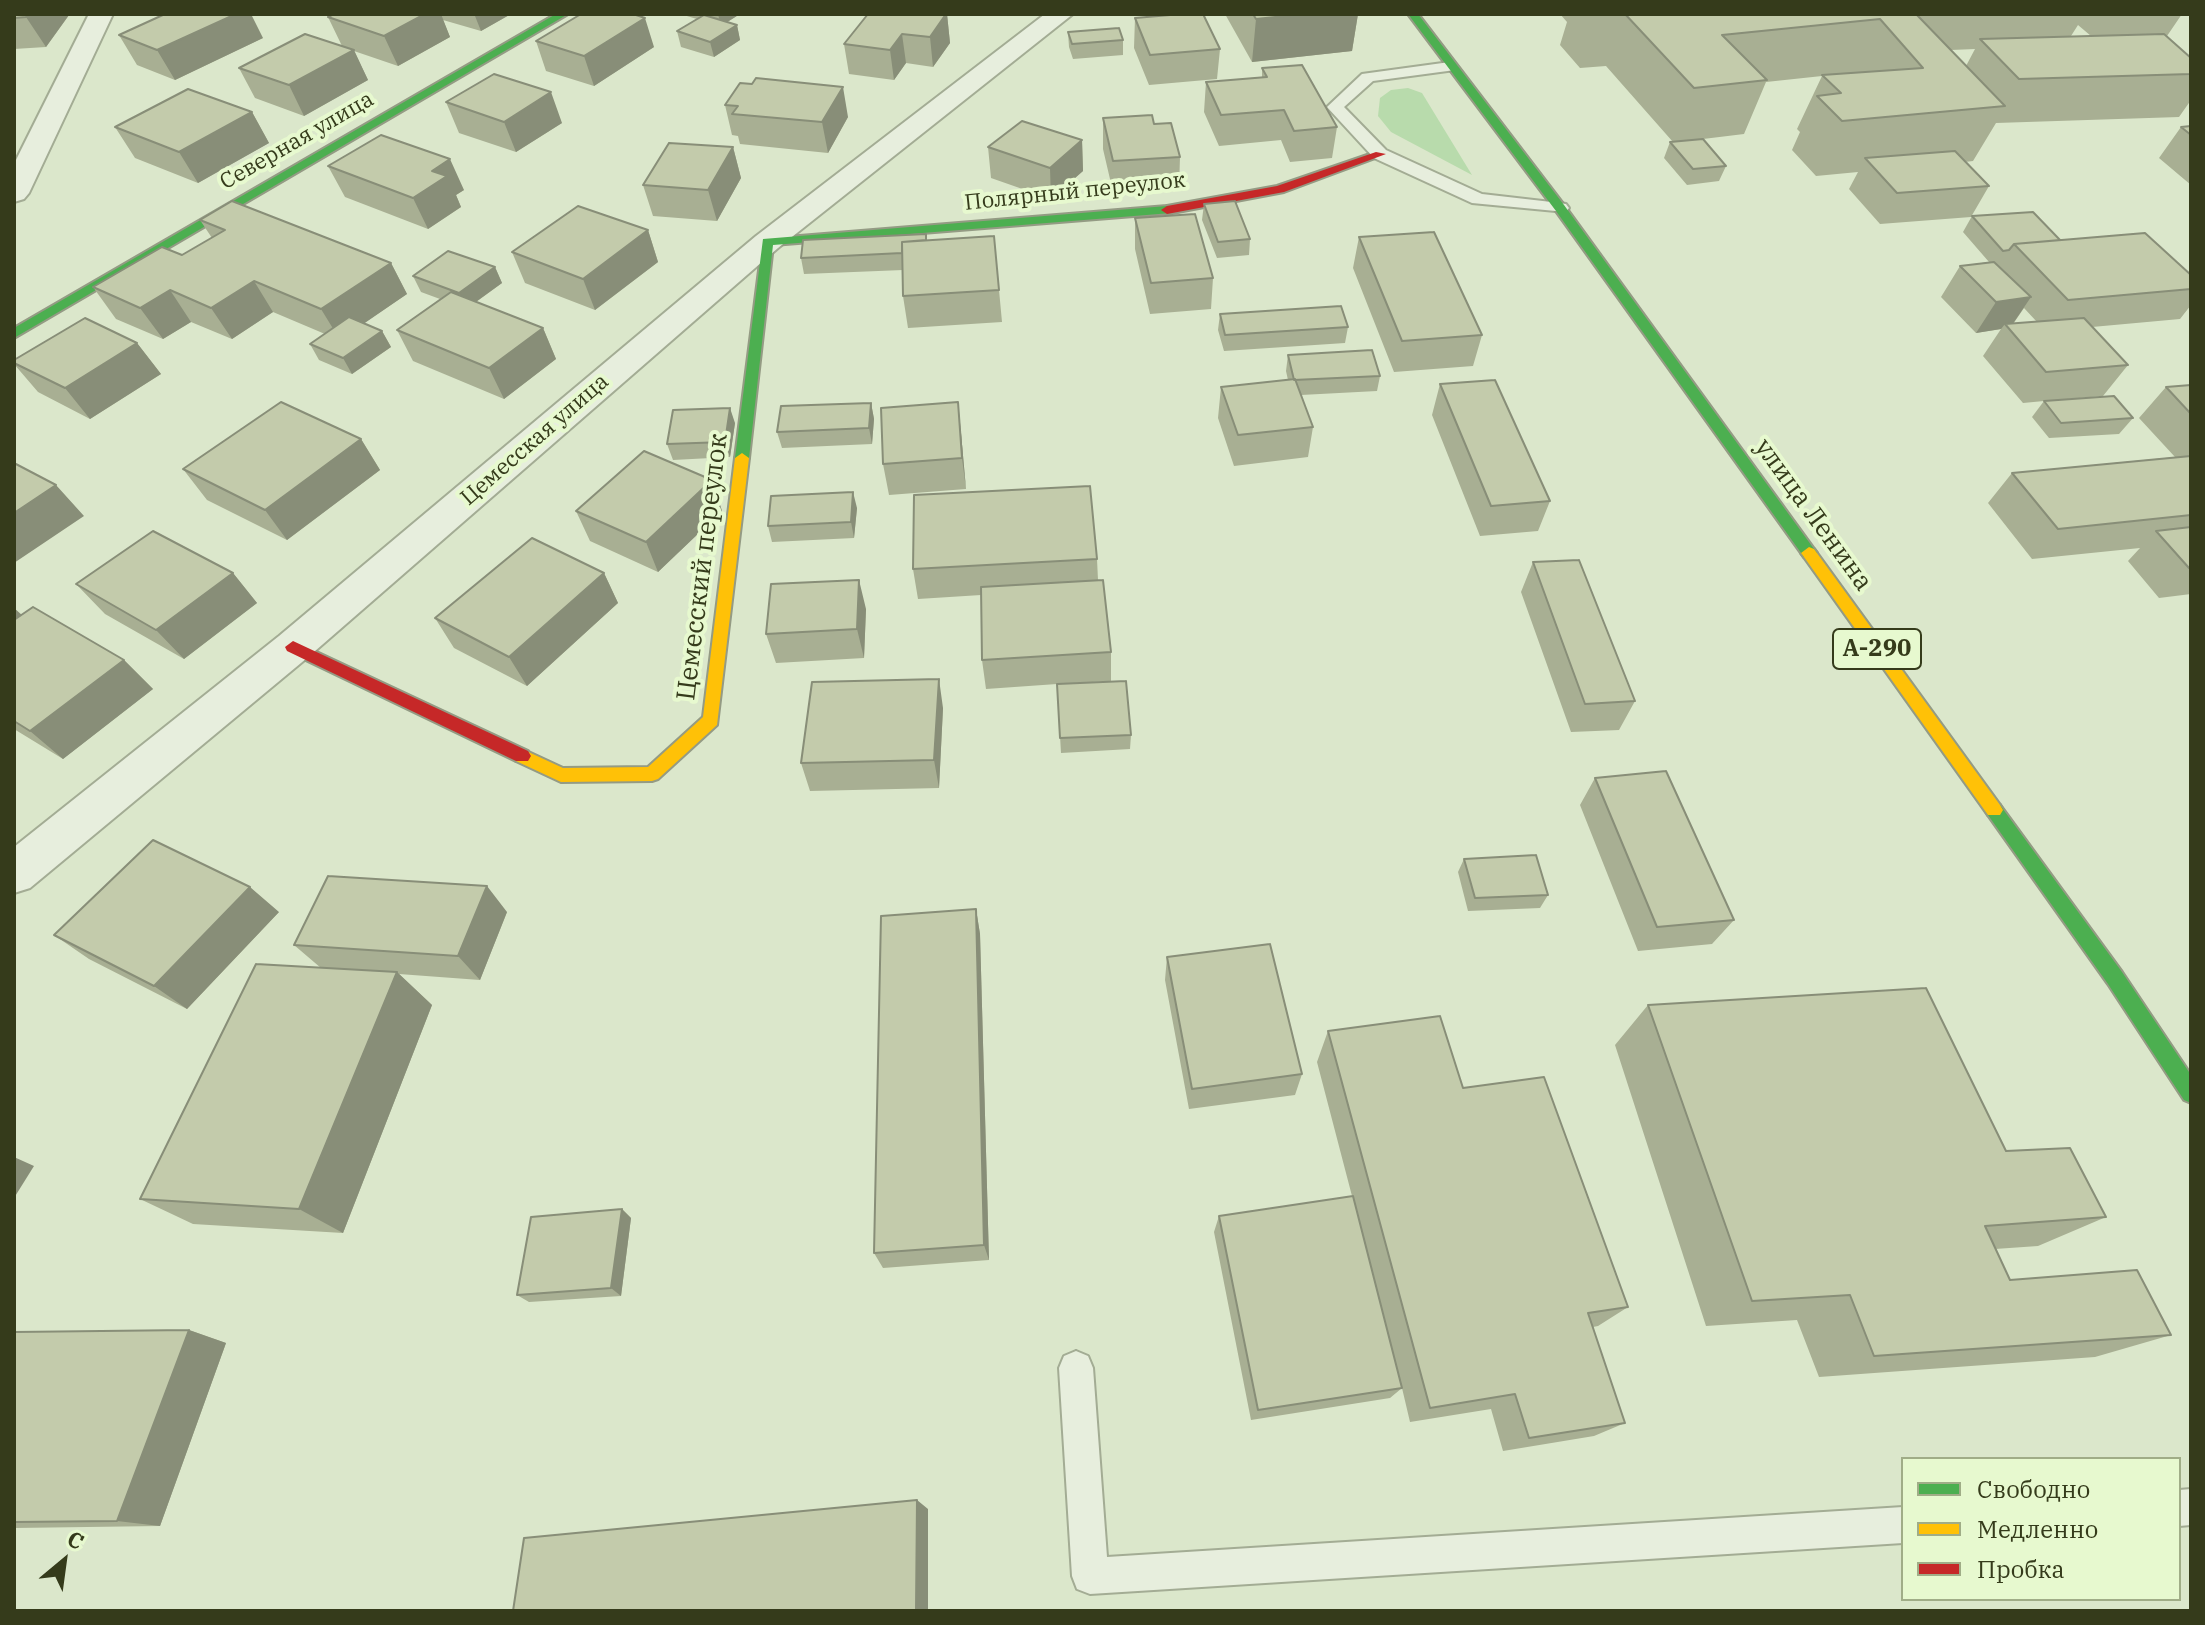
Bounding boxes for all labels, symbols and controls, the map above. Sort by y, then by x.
street label: Северная улица [215,86,379,196]
street label: Полярный переулок [963,167,1187,217]
street label: Цемесская улица [456,369,614,511]
street label: Цемесский переулок [671,432,735,702]
street label: улица Ленина [1747,433,1879,597]
road number: А-290 [1833,629,1921,669]
legend [1901,1457,2181,1601]
text: Свободно [1977,1473,2090,1505]
text: Медленно [1977,1513,2098,1545]
north arrow [24,1521,104,1601]
text: С [62,1523,89,1556]
text: Пробка [1977,1553,2065,1585]

